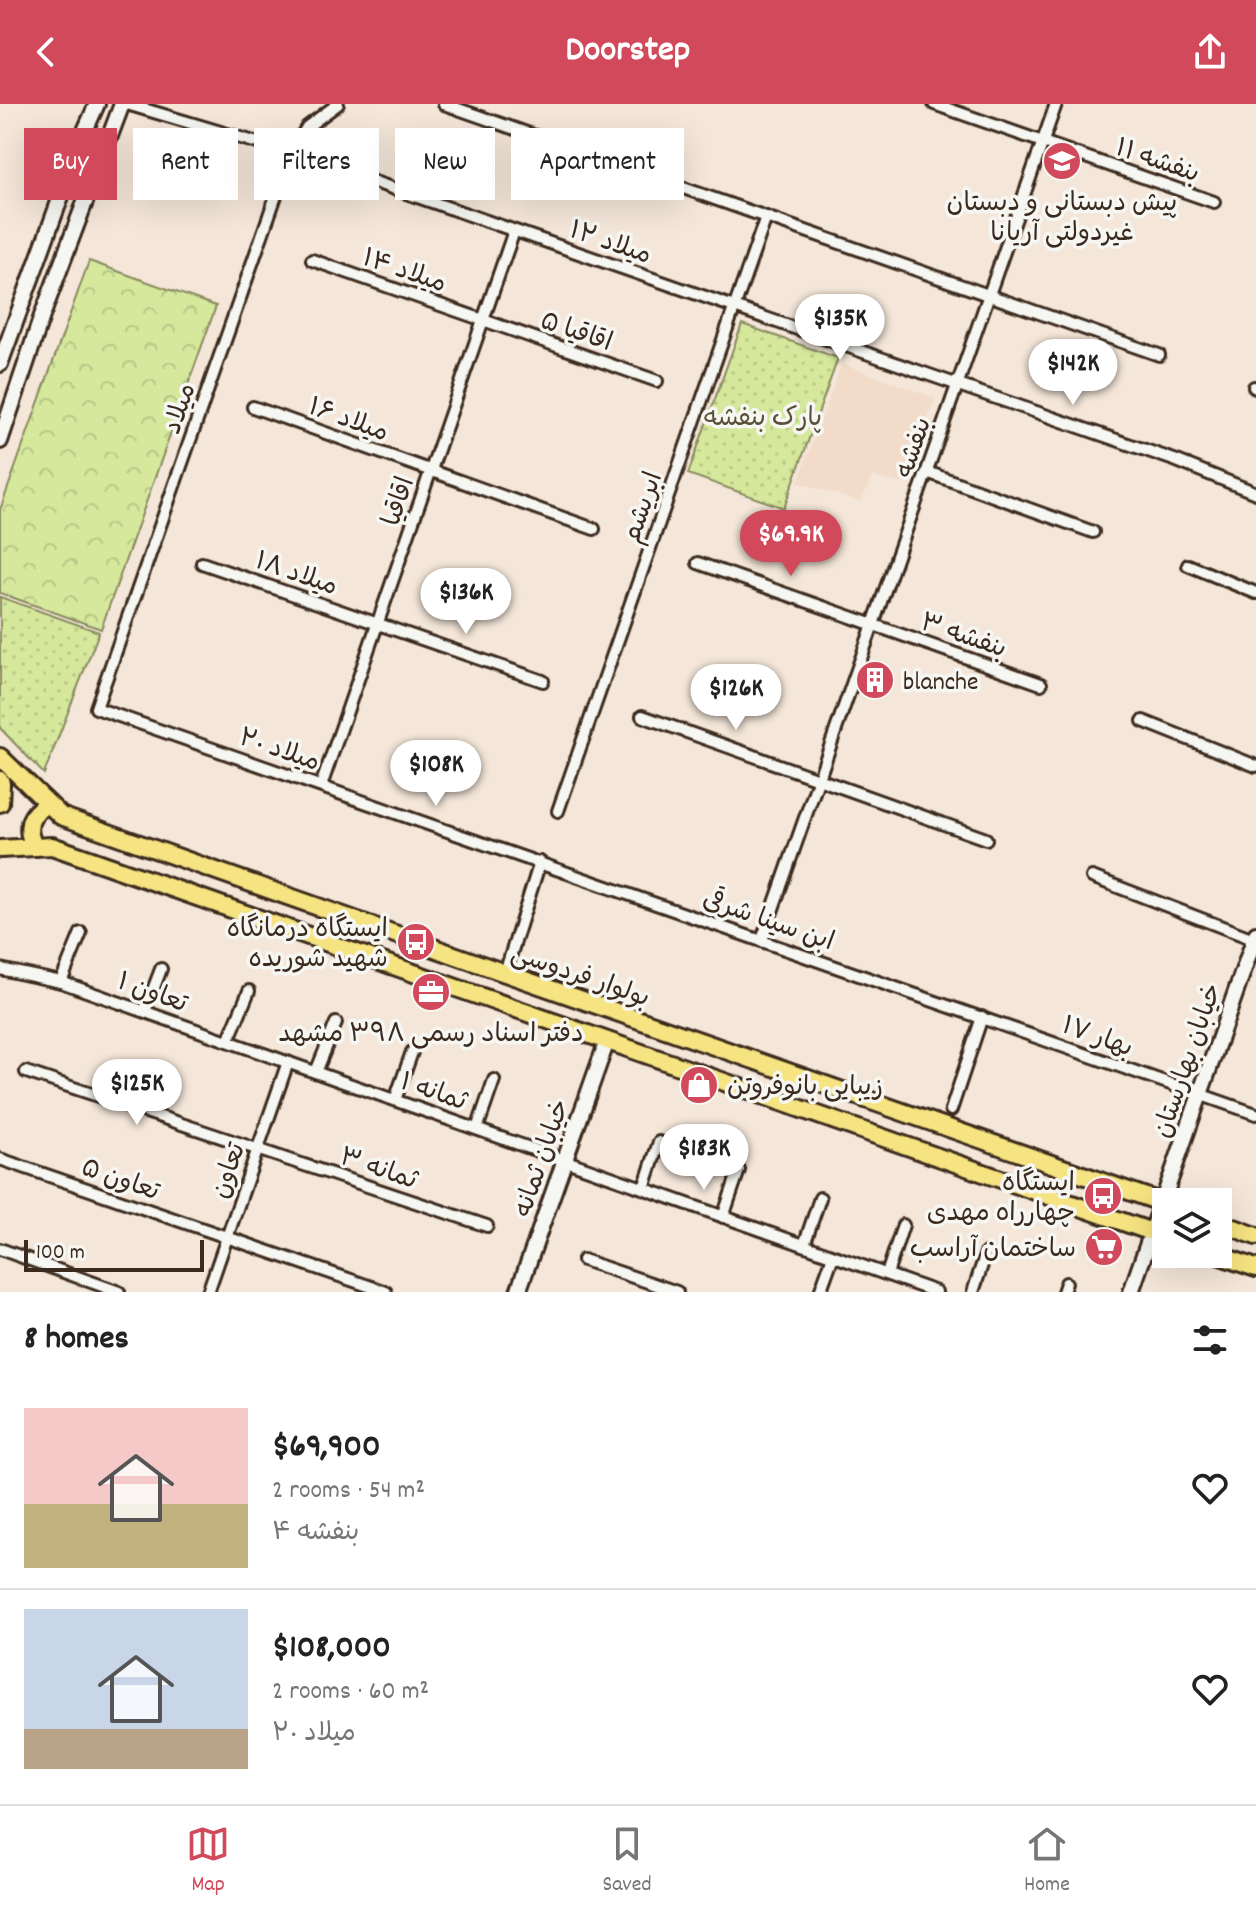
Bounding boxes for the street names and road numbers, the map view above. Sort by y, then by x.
street label: بنفشه ۱۱ [1110,131,1204,194]
street label: میلاد ۱۲ [564,213,656,276]
street label: میلاد ۱۴ [357,241,451,304]
street label: اقاقیا ۵ [535,304,617,363]
street label: میلاد [155,379,207,440]
street label: میلاد ۱۶ [303,390,393,453]
street label: بنفشه [888,413,943,483]
street label: ابریشم [615,467,674,549]
street label: اقاقیا [375,472,426,532]
street label: میلاد ۱۸ [249,544,342,607]
street label: بنفشه ۳ [915,605,1011,669]
street label: میلاد ۲۰ [233,720,324,782]
street label: ابن سینا شرقی [697,882,839,962]
street label: بولوار فردوسی [505,936,654,1018]
street label: تعاون ۱ [112,965,192,1024]
street label: خیابان بهارستان [1146,979,1233,1143]
street label: بهار ۱۷ [1056,1008,1138,1068]
street label: ثمانه ۱ [395,1065,472,1122]
street label: خیابان ثمانه [506,1095,581,1223]
street label: تعاون [204,1138,257,1204]
street label: ثمانه ۳ [334,1140,423,1201]
street label: تعاون ۵ [76,1151,164,1212]

